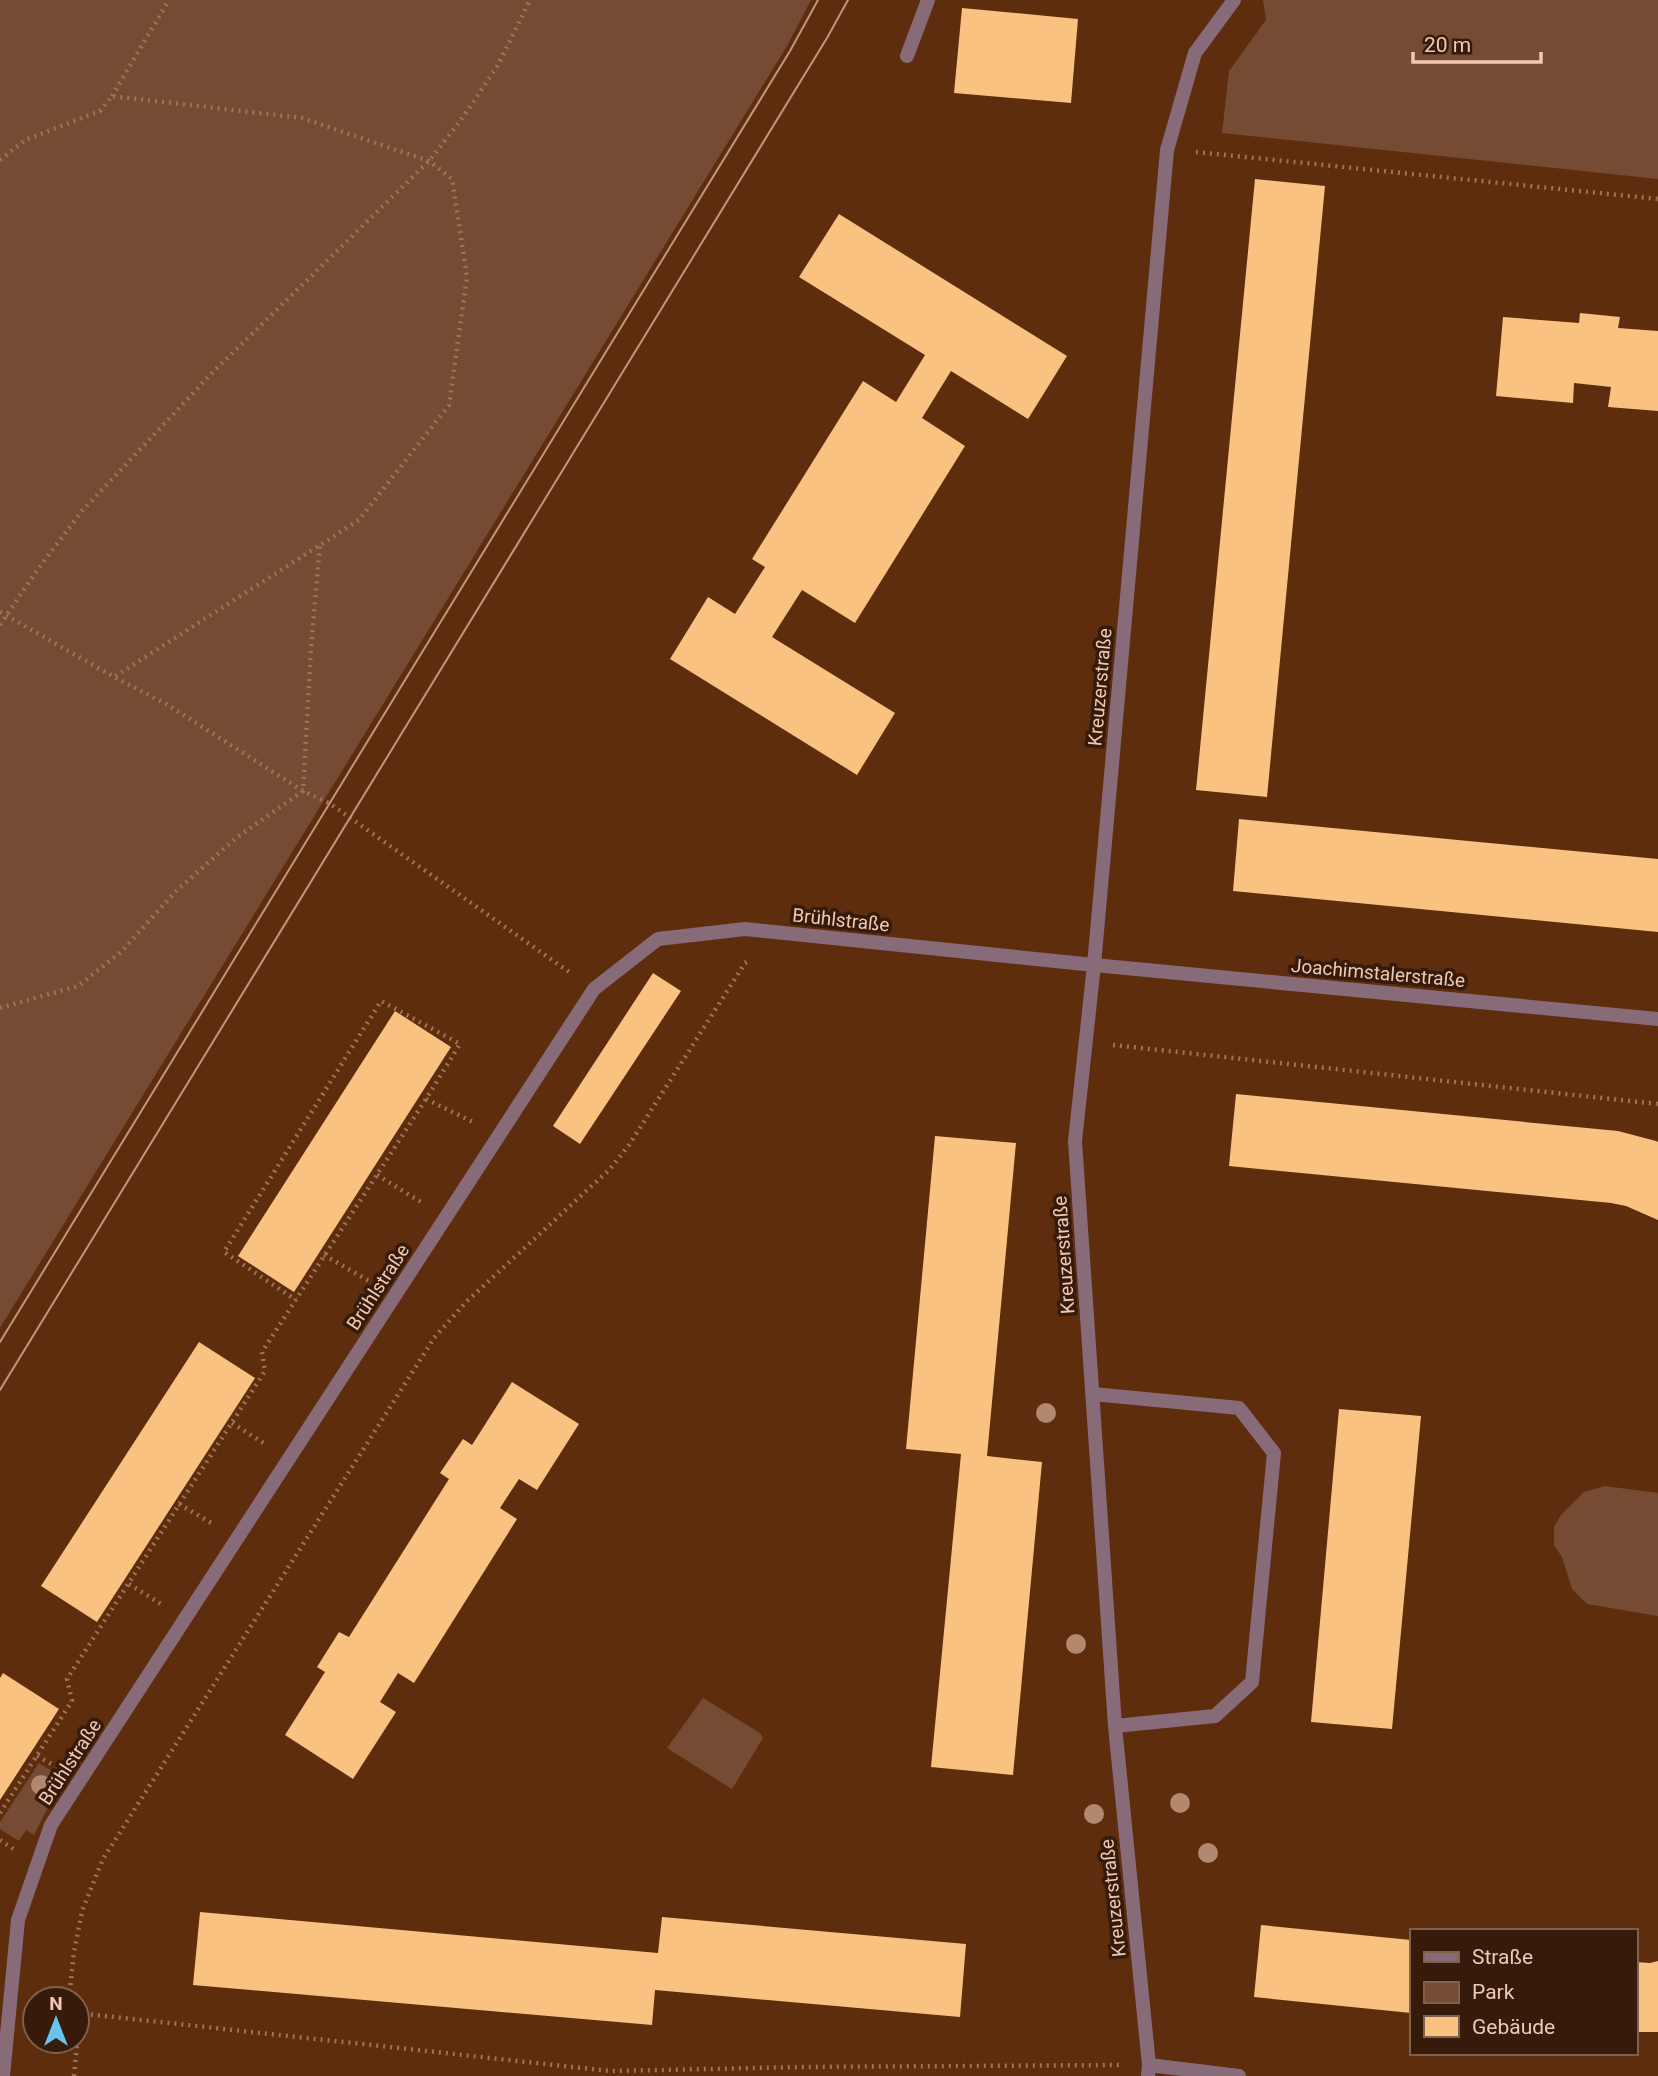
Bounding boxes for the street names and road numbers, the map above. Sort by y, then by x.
street label: Kreuzerstraße [1083,627,1117,747]
street label: Brühlstraße [791,903,891,937]
street label: Joachimstalerstraße [1290,954,1466,992]
street label: Kreuzerstraße [1048,1195,1080,1315]
street label: Brühlstraße [342,1240,414,1334]
street label: Brühlstraße [34,1715,106,1809]
street label: Kreuzerstraße [1095,1838,1131,1958]

